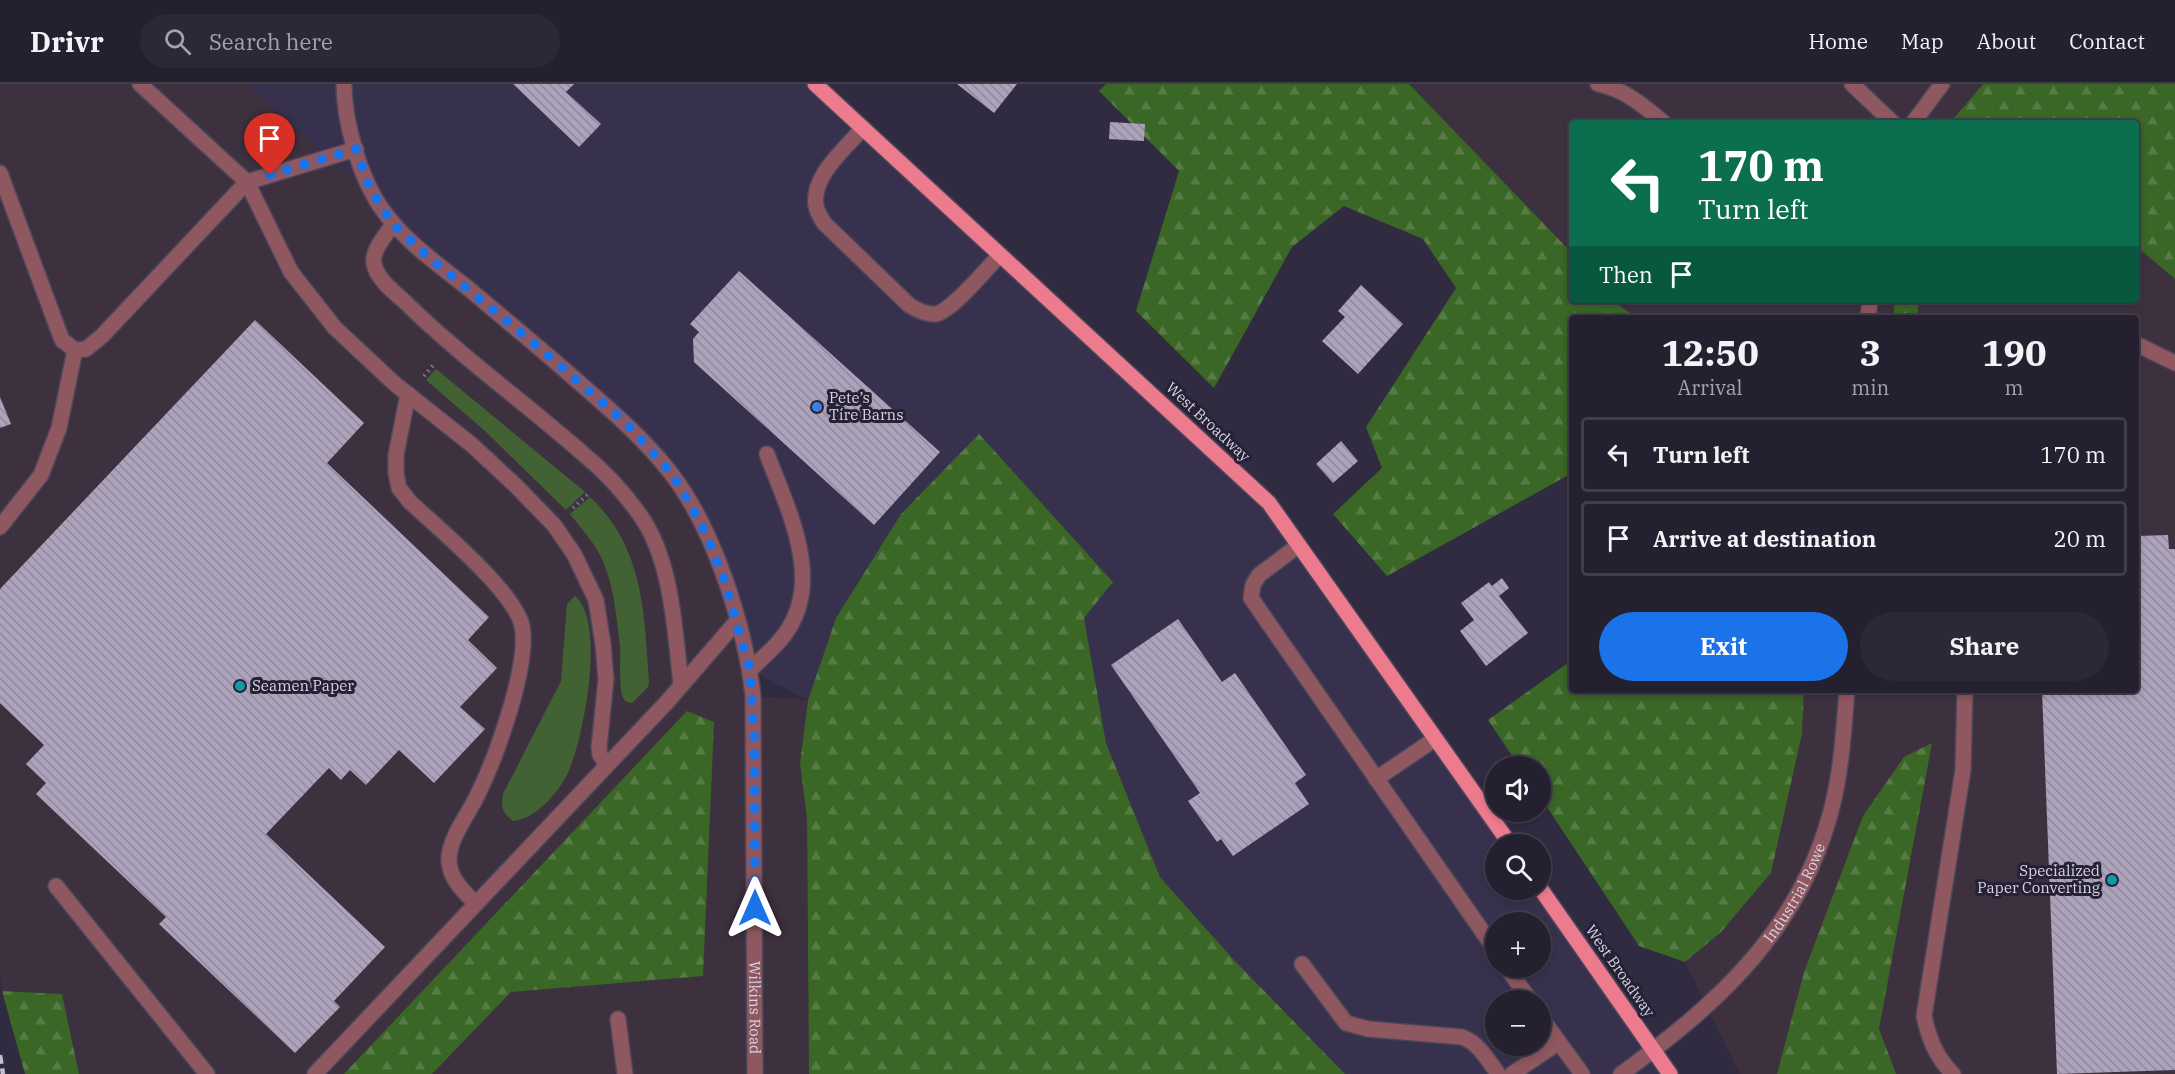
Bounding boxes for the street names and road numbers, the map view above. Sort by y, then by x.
street label: West Broadway [1162,378,1254,465]
street label: Industrial Rowe [1759,840,1829,946]
street label: West Broadway [1582,921,1659,1020]
street label: Wilkins Road [745,961,765,1054]

